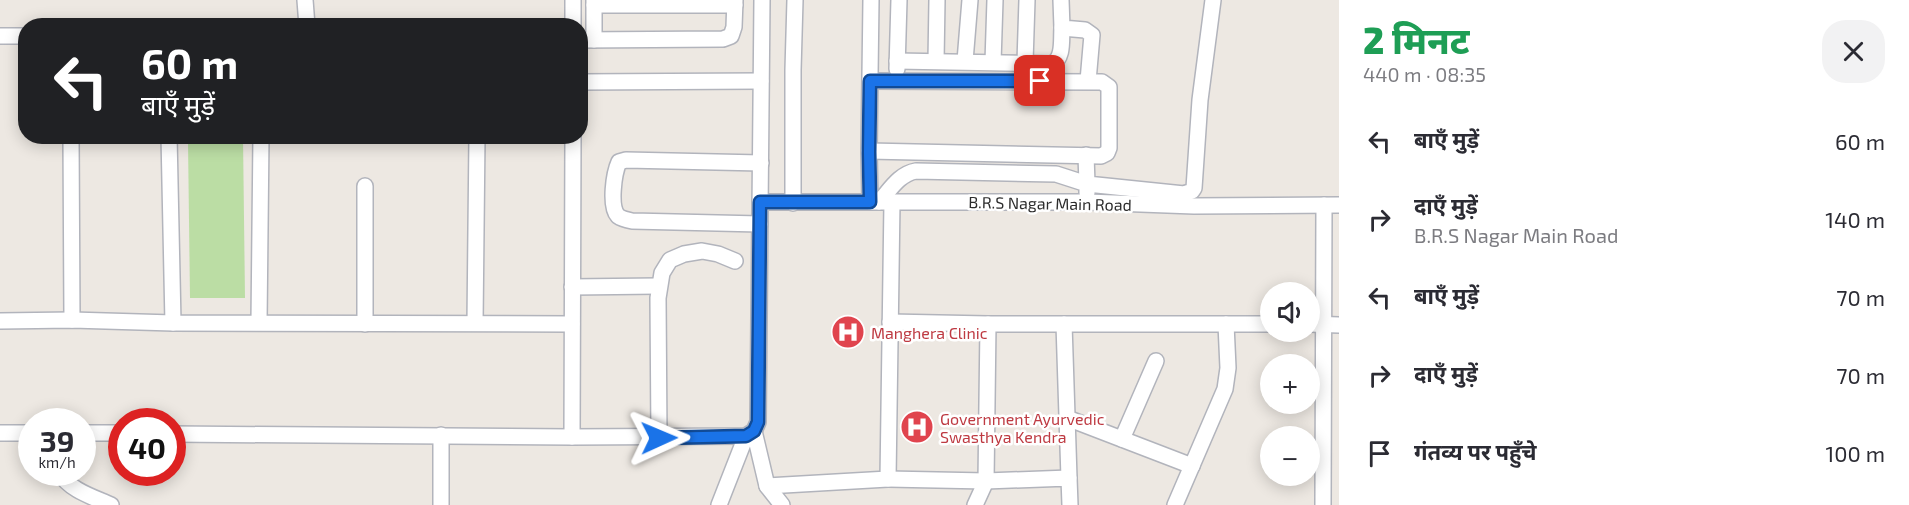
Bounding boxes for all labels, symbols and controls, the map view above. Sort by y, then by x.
text: 2 मिनट [1363,18,1469,61]
button: close [1822,20,1885,83]
text: 60 m [141,37,238,87]
icon: left [42,42,120,120]
pin [1014,55,1065,106]
text: 440 m · 08:35 [1363,62,1486,86]
icon: arrive [1023,64,1056,97]
text: बाएँ मुड़ें [141,88,215,120]
icon: left [1363,125,1396,158]
text: बाएँ मुड़ें [1414,126,1479,152]
text: 60 m [1835,128,1885,154]
street label: B.R.S Nagar Main Road [968,192,1132,214]
text: दाएँ मुड़ें [1414,192,1478,218]
icon: right [1363,203,1396,236]
text: 140 m [1825,206,1885,232]
text: B.R.S Nagar Main Road [1414,223,1618,247]
icon: left [1363,281,1396,314]
map controls [1260,282,1320,486]
button: sound [1260,282,1320,342]
text: बाएँ मुड़ें [1414,282,1479,308]
text: 70 m [1836,284,1885,310]
hospital icon: Manghera Clinic [830,314,866,350]
place label: Manghera Clinic [871,323,988,342]
button: + [1260,354,1320,414]
icon: right [1363,359,1396,392]
text: दाएँ मुड़ें [1414,360,1478,386]
text: 70 m [1836,362,1885,388]
position arrow [627,406,691,470]
speed limit sign: 40 [108,408,186,486]
hospital icon: Government Ayurvedic Swasthya Kendra [899,409,935,445]
place label: Government Ayurvedic Swasthya Kendra [940,409,1105,446]
text: 39 [40,422,74,458]
button: − [1260,426,1320,486]
icon: arrive [1363,437,1396,470]
text: गंतव्य पर पहुँचे [1414,438,1537,464]
text: 100 m [1826,440,1885,466]
text: km/h [38,453,76,471]

